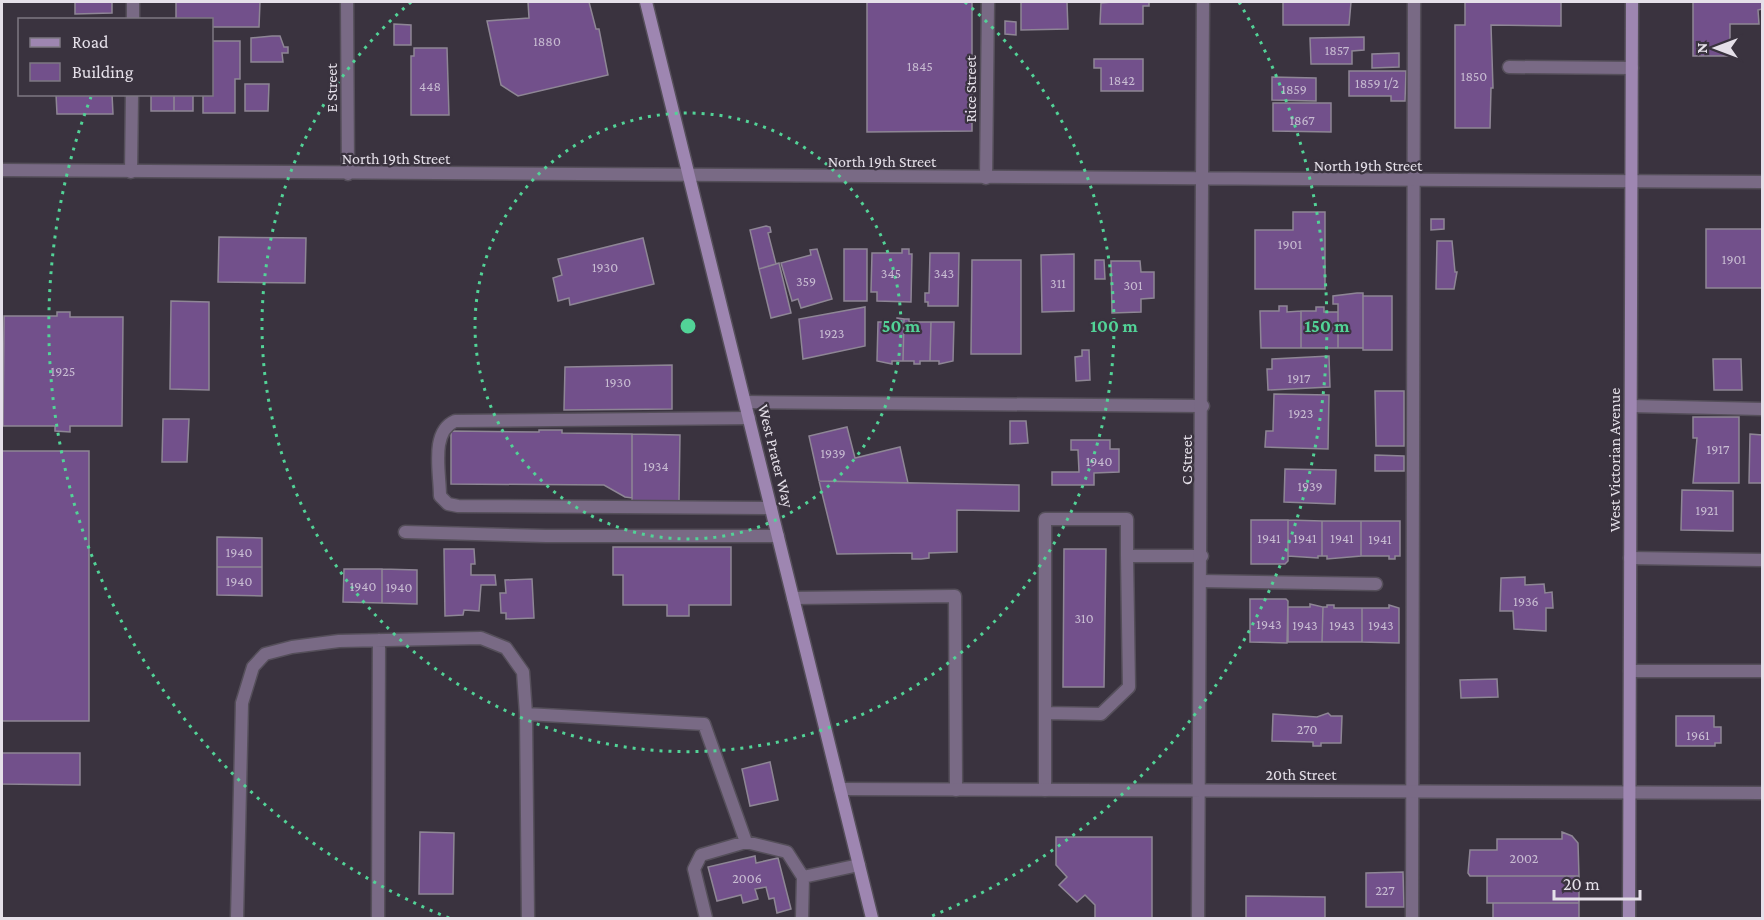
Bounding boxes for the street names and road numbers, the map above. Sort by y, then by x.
street label: Rice Street [962,55,979,123]
street label: E Street [323,63,340,113]
street label: North 19th Street [342,150,451,167]
street label: North 19th Street [828,153,937,170]
street label: North 19th Street [1314,157,1423,174]
street label: West Victorian Avenue [1606,388,1623,532]
street label: West Prater Way [754,403,797,510]
street label: C Street [1178,434,1195,485]
street label: 20th Street [1265,766,1337,783]

